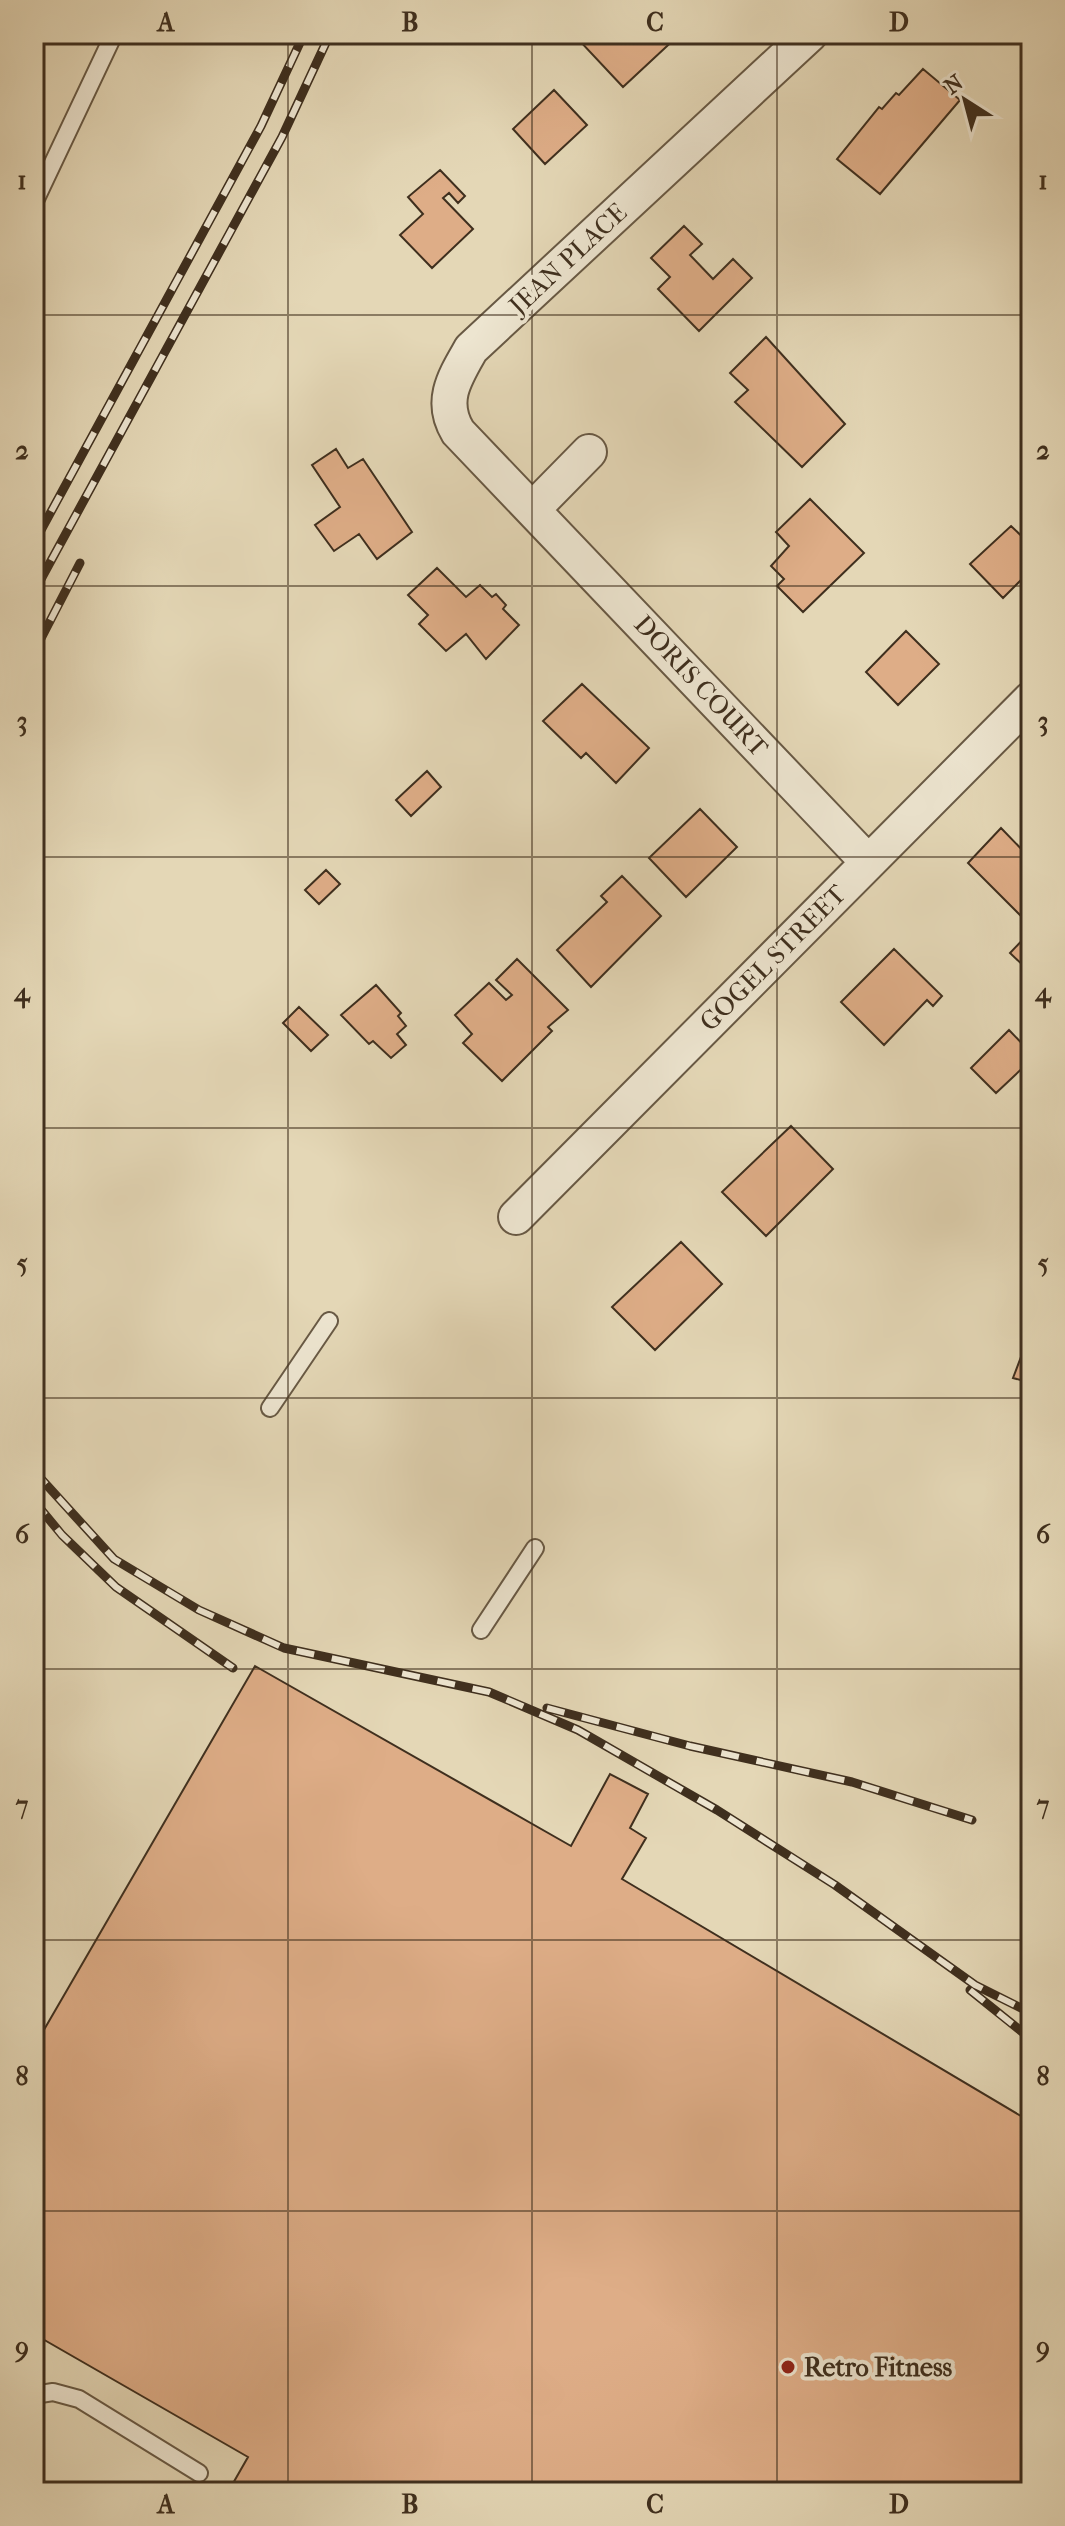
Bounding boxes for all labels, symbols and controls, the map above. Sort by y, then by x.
text: A [156,7,176,38]
text: B [402,7,419,38]
text: C [646,7,664,38]
text: D [889,7,909,38]
north arrow [925,60,1005,140]
text: N [939,69,968,100]
text: 1 [17,165,27,196]
text: 1 [1038,165,1048,196]
street label: JEAN PLACE [501,197,633,323]
text: 2 [15,435,29,466]
text: 2 [1036,435,1050,466]
street label: DORIS COURT [628,609,775,763]
text: 3 [17,706,27,737]
text: 3 [1038,706,1048,737]
street label: GOGEL STREET [694,878,853,1037]
text: 4 [13,977,31,1009]
text: 4 [1034,977,1052,1009]
text: 5 [16,1248,28,1279]
text: 5 [1037,1248,1049,1279]
text: 6 [15,1519,30,1550]
text: 6 [1036,1519,1051,1550]
text: 7 [15,1790,29,1821]
text: 7 [1036,1790,1050,1821]
text: 8 [15,2061,29,2092]
text: 8 [1036,2061,1050,2092]
text: 9 [14,2332,29,2363]
text: 9 [1035,2332,1050,2363]
place label: Retro Fitness [804,2352,952,2383]
marker: Retro Fitness [779,2358,797,2376]
text: A [156,2489,176,2520]
text: B [402,2489,419,2520]
text: C [646,2489,664,2520]
text: D [889,2489,909,2520]

